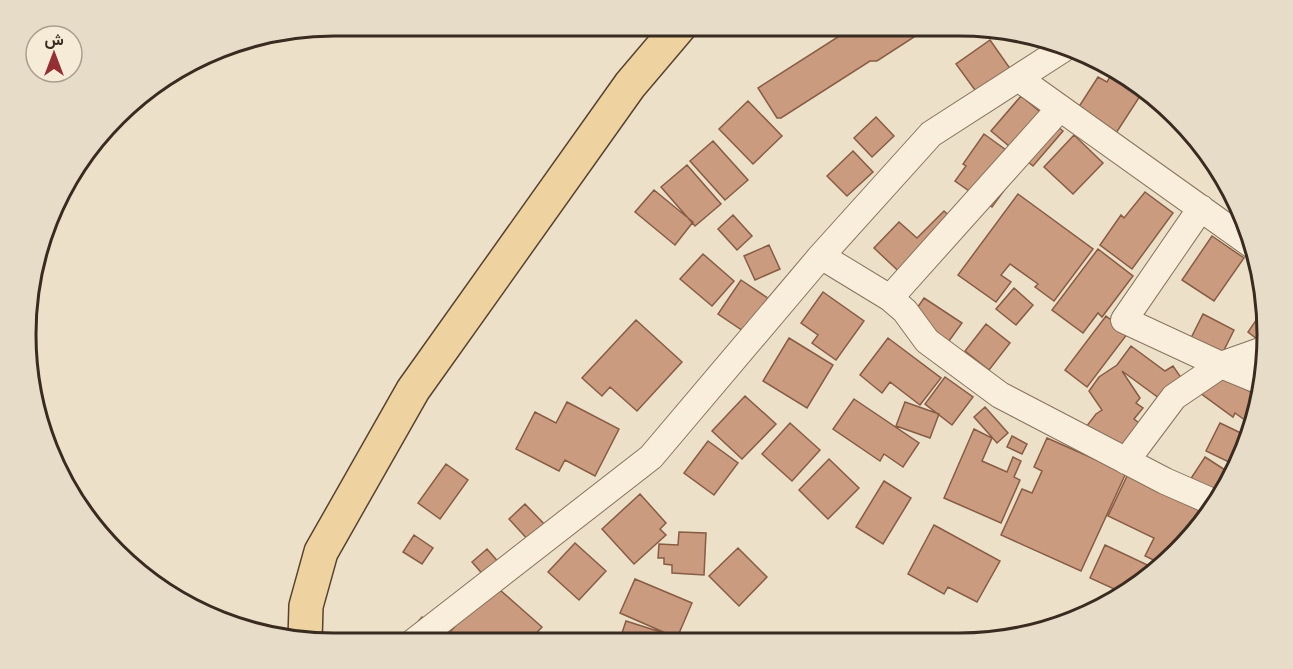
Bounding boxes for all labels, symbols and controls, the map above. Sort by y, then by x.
north arrow [24,24,84,84]
text: ش [44,30,64,49]

